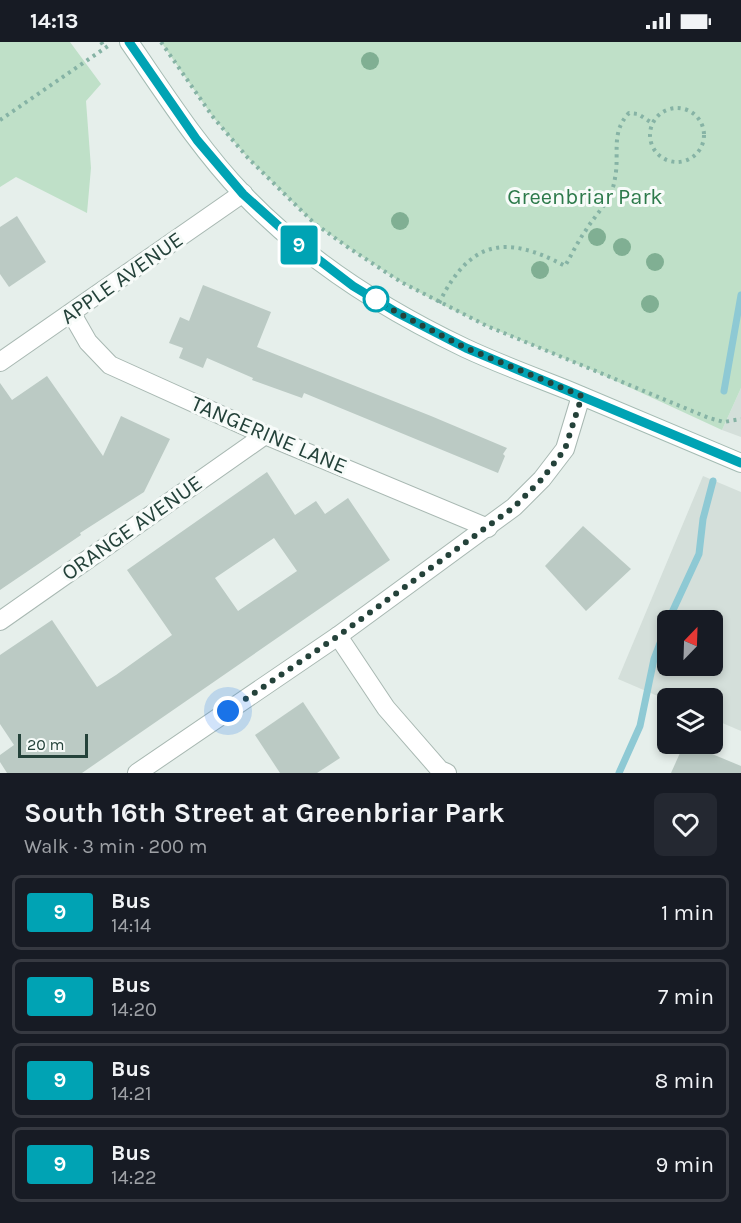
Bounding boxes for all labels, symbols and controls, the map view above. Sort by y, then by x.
text: 14:13 [30,8,78,34]
park label: Greenbriar Park [507,184,663,210]
street label: APPLE AVENUE [56,226,188,330]
line badge: 9 [280,226,318,264]
text: 9 [293,233,305,257]
unlabelled marker [363,286,389,312]
street label: TANGERINE LANE [187,390,351,480]
street label: ORANGE AVENUE [57,470,207,586]
north arrow [657,610,723,676]
map controls [657,610,723,754]
button: layers [657,688,723,754]
your location [213,696,243,726]
scale bar [18,731,88,758]
text: 20 m [27,735,65,754]
button: heart [654,793,717,856]
text: South 16th Street at Greenbriar Park [24,796,505,829]
text: Walk · 3 min · 200 m [24,835,207,858]
text: Bus [111,888,151,914]
text: 9 [54,900,66,924]
text: 1 min [661,900,714,926]
text: 14:14 [111,914,151,937]
text: Bus [111,972,151,998]
text: 9 [54,984,66,1008]
text: 7 min [658,984,714,1010]
text: 14:20 [111,998,157,1021]
text: Bus [111,1056,151,1082]
text: 9 [54,1068,66,1092]
text: 8 min [655,1068,714,1094]
text: 14:21 [111,1082,152,1105]
text: Bus [111,1140,151,1166]
text: 9 [54,1152,66,1176]
text: 9 min [656,1152,714,1178]
text: 14:22 [111,1166,157,1189]

